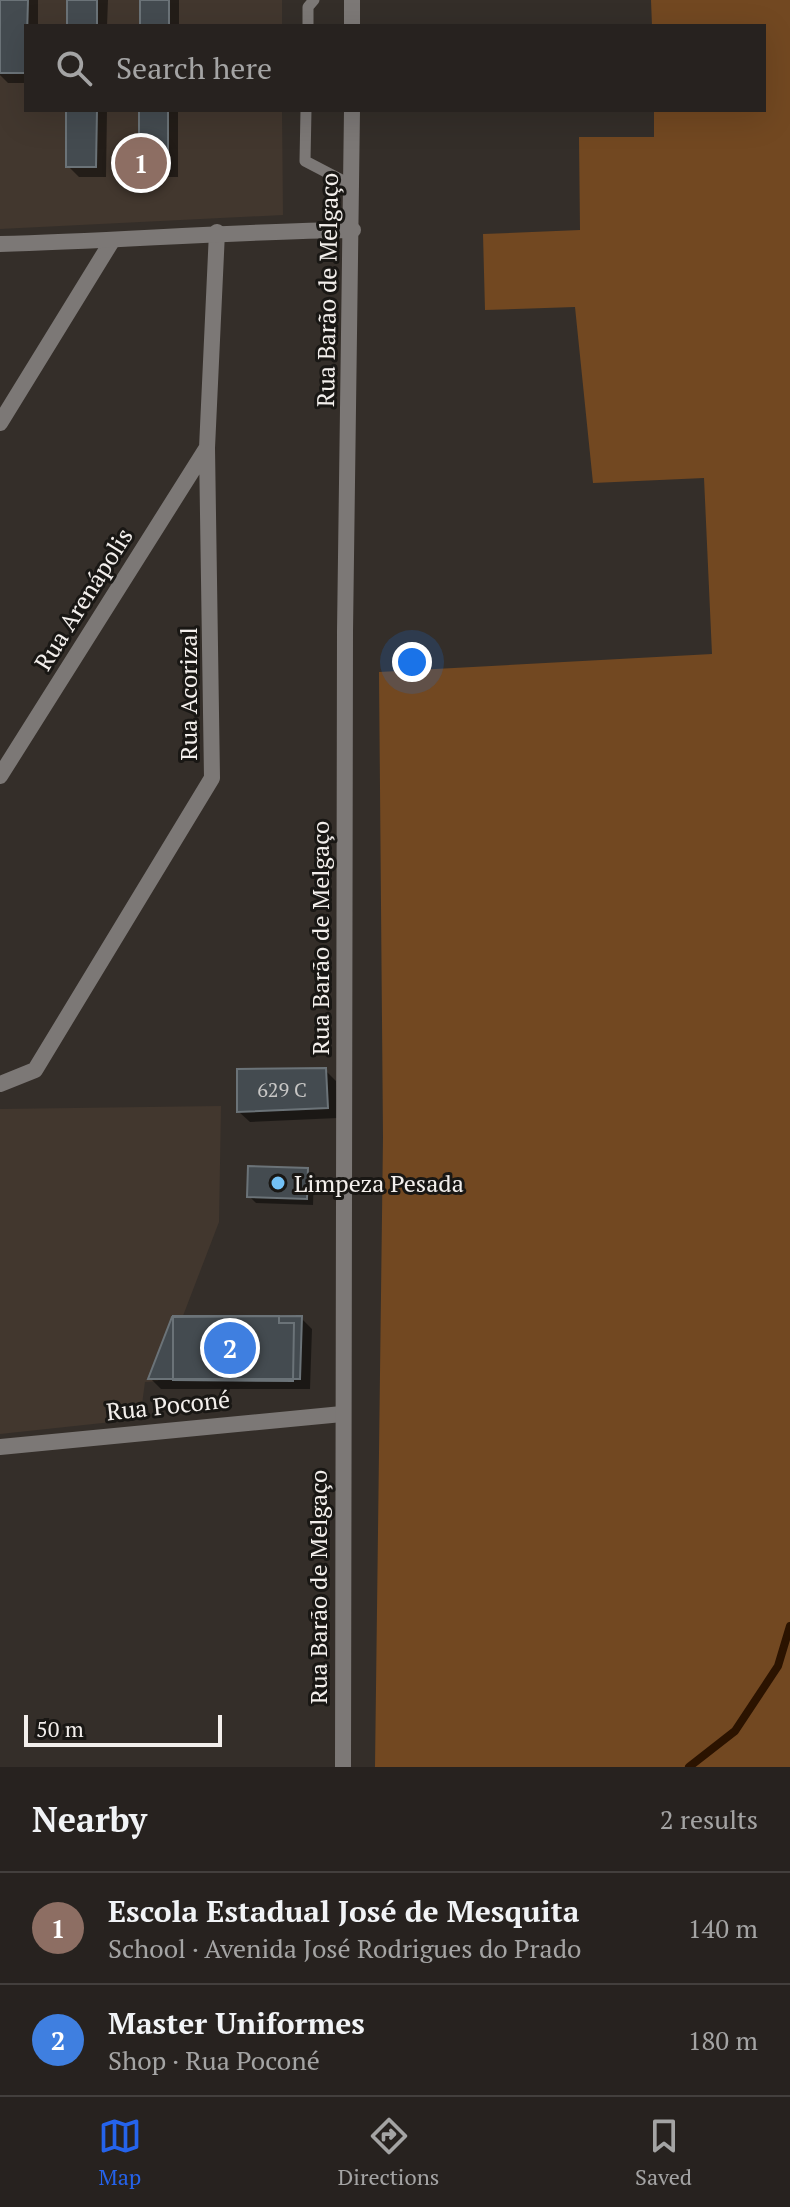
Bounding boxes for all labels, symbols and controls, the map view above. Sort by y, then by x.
search box [24,24,766,112]
icon: search [52,46,96,90]
text: Search here [116,48,272,88]
pin: 1 [115,133,167,193]
street label: Rua Barão de Melgaço [309,173,345,407]
street label: Rua Arenápolis [26,522,140,676]
street label: Rua Acorizal [172,627,204,761]
your location [392,642,432,682]
street label: Rua Barão de Melgaço [304,821,336,1055]
house number: 629 C [257,1076,307,1103]
place label: Limpeza Pesada [294,1167,464,1199]
marker: Limpeza Pesada [269,1174,287,1192]
pin: 2 [204,1318,256,1378]
street label: Rua Poconé [105,1383,231,1427]
street label: Rua Barão de Melgaço [302,1470,334,1704]
scale bar [24,1711,222,1747]
text: 50 m [36,1714,84,1743]
text: Nearby [32,1797,147,1842]
text: 2 results [660,1802,758,1836]
text: Escola Estadual José de Mesquita [108,1891,579,1931]
text: 1 [51,1911,65,1945]
text: 140 m [688,1911,758,1945]
text: School · Avenida José Rodrigues do Prado [108,1931,581,1965]
text: Master Uniformes [108,2003,365,2043]
text: 2 [51,2023,65,2057]
text: 180 m [688,2023,758,2057]
text: Shop · Rua Poconé [108,2043,320,2077]
tab: Map [98,2114,142,2191]
tab: Directions [338,2114,439,2191]
tab: Saved [635,2114,692,2191]

